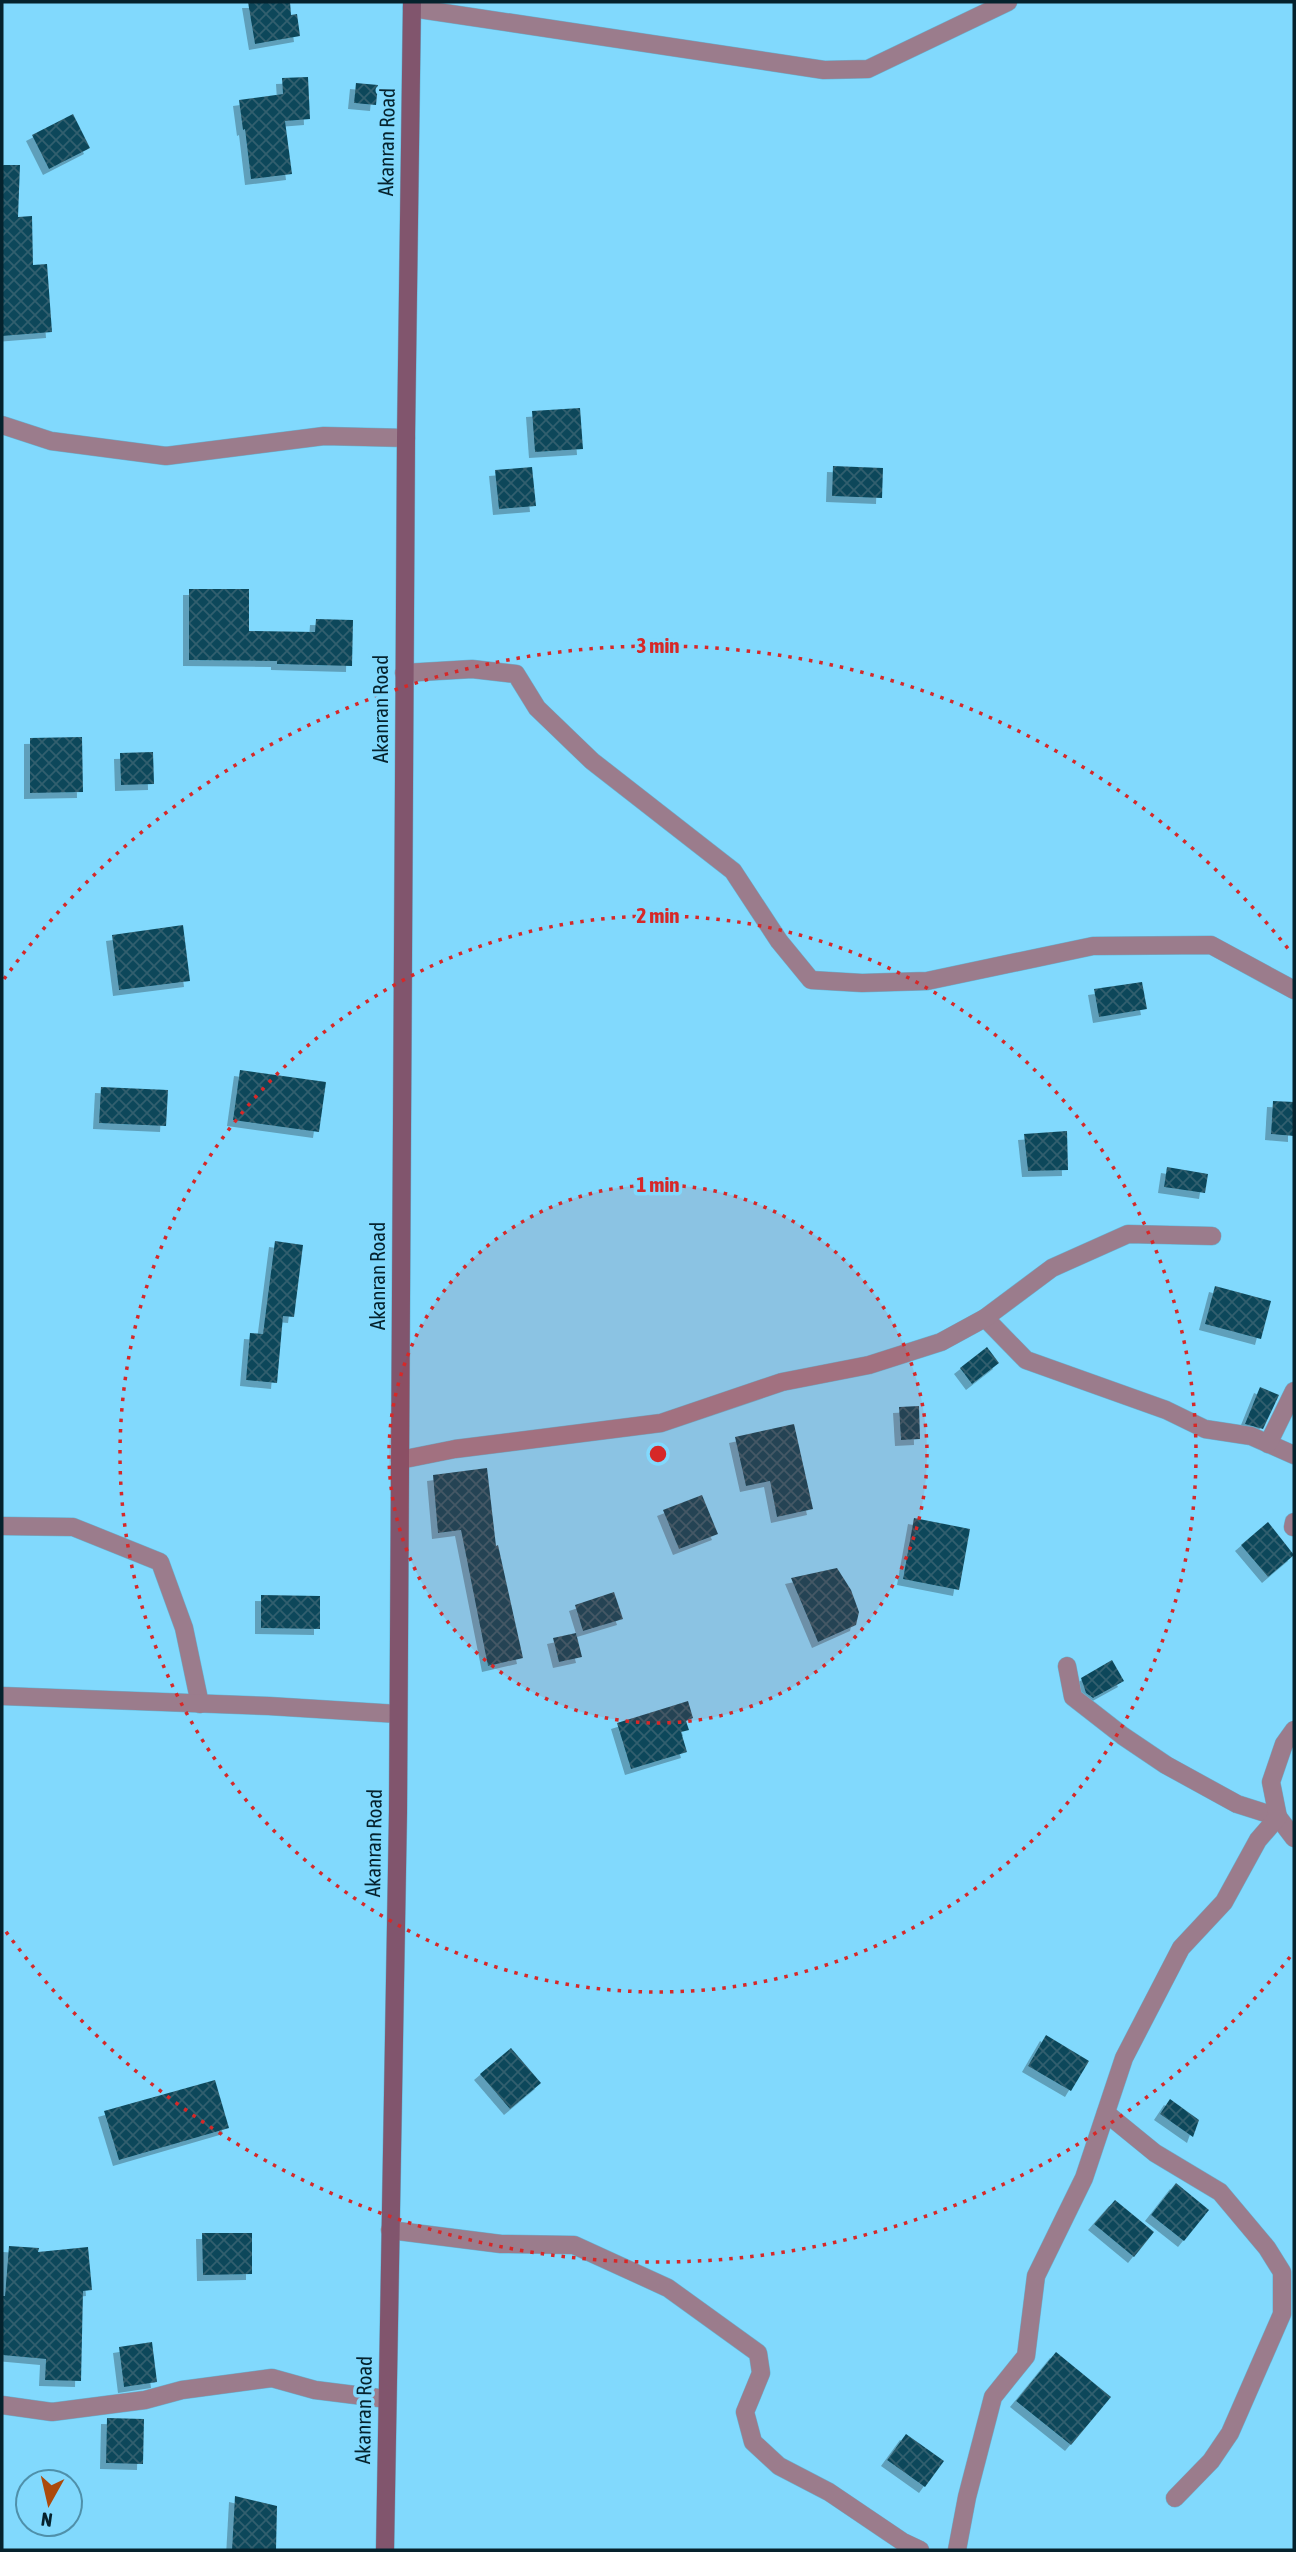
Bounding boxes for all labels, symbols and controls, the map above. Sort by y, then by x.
street label: Akanran Road [373,88,399,196]
text: 3 min [637,633,679,657]
street label: Akanran Road [368,655,392,763]
text: 2 min [637,903,679,927]
text: 1 min [637,1172,679,1196]
street label: Akanran Road [365,1222,389,1330]
centre of rings [646,1442,670,1466]
street label: Akanran Road [360,1789,386,1897]
street label: Akanran Road [350,2356,376,2464]
north arrow [14,2468,84,2538]
text: N [40,2508,54,2532]

